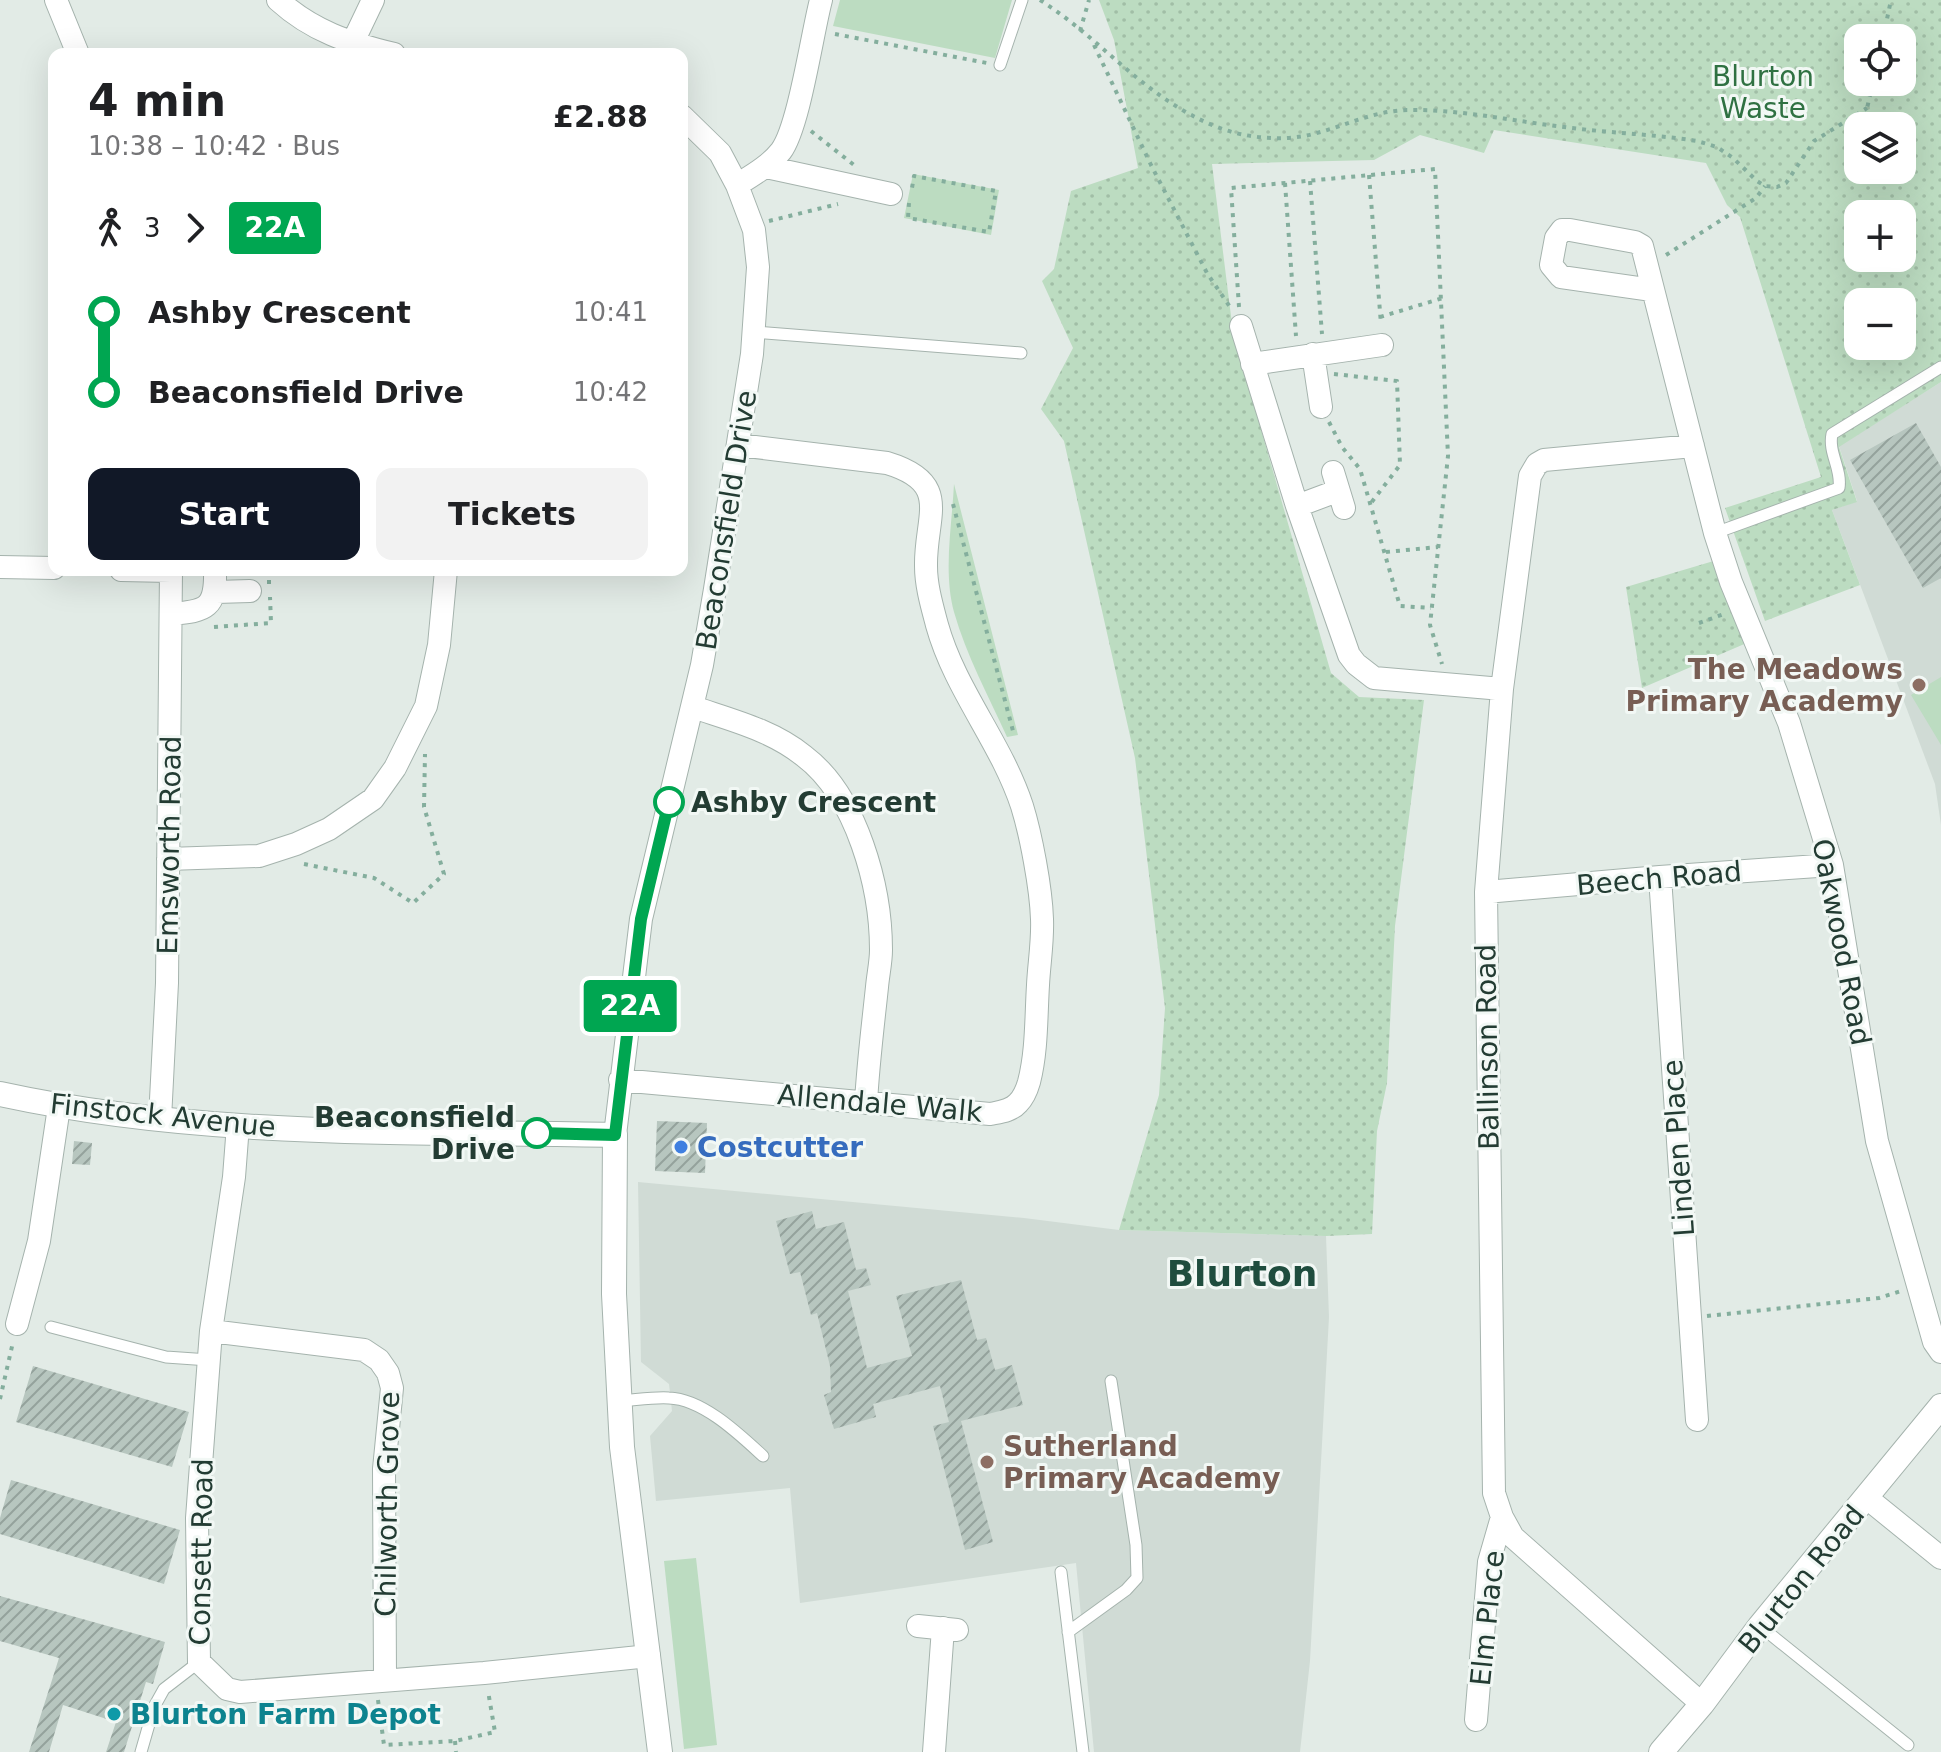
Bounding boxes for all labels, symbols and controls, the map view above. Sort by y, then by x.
map controls [1844,24,1916,360]
button: locate [1844,24,1916,96]
park label: Blurton Waste [1712,60,1814,125]
text: 4 min [88,75,226,126]
text: £2.88 [553,99,648,134]
button: layers [1844,112,1916,184]
text: 10:38 – 10:42 · Bus [88,131,340,161]
button: + [1844,200,1916,272]
icon: walk [88,206,132,250]
icon: forward [173,206,217,250]
text: 22A [245,211,305,244]
text: 3 [144,213,161,243]
button: − [1844,288,1916,360]
text: Ashby Crescent [148,295,411,330]
text: 10:41 [573,297,648,327]
text: Beaconsfield Drive [148,375,464,410]
text: 10:42 [573,377,648,407]
street label: Beaconsfield Drive [690,388,763,652]
button: Start [88,468,360,560]
button: Tickets [376,468,648,560]
place label: The Meadows Primary Academy [1626,653,1903,718]
marker: The Meadows Primary Academy [1910,676,1928,694]
street label: Emsworth Road [151,735,188,955]
place label: Ashby Crescent [691,786,936,819]
marker: Ashby Crescent [654,787,684,817]
street label: Oakwood Road [1805,836,1878,1048]
street label: Beech Road [1575,855,1743,902]
street label: Ballinson Road [1469,944,1506,1150]
line badge: 22A [584,980,676,1032]
text: 22A [600,989,660,1022]
street label: Linden Place [1656,1058,1701,1238]
street label: Allendale Walk [776,1078,985,1129]
street label: Finstock Avenue [48,1087,277,1144]
place label: Beaconsfield Drive [314,1101,515,1166]
marker: Beaconsfield Drive [522,1118,552,1148]
place label: Costcutter [697,1131,863,1164]
marker: Costcutter [672,1138,690,1156]
district label: Blurton [1167,1253,1317,1294]
street label: Chilworth Grove [369,1391,406,1617]
place label: Sutherland Primary Academy [1003,1430,1280,1495]
marker: Sutherland Primary Academy [978,1453,996,1471]
street label: Consett Road [183,1458,220,1646]
street label: Blurton Road [1732,1498,1871,1660]
street label: Elm Place [1464,1549,1511,1687]
place label: Blurton Farm Depot [130,1698,441,1731]
marker: Blurton Farm Depot [105,1705,123,1723]

